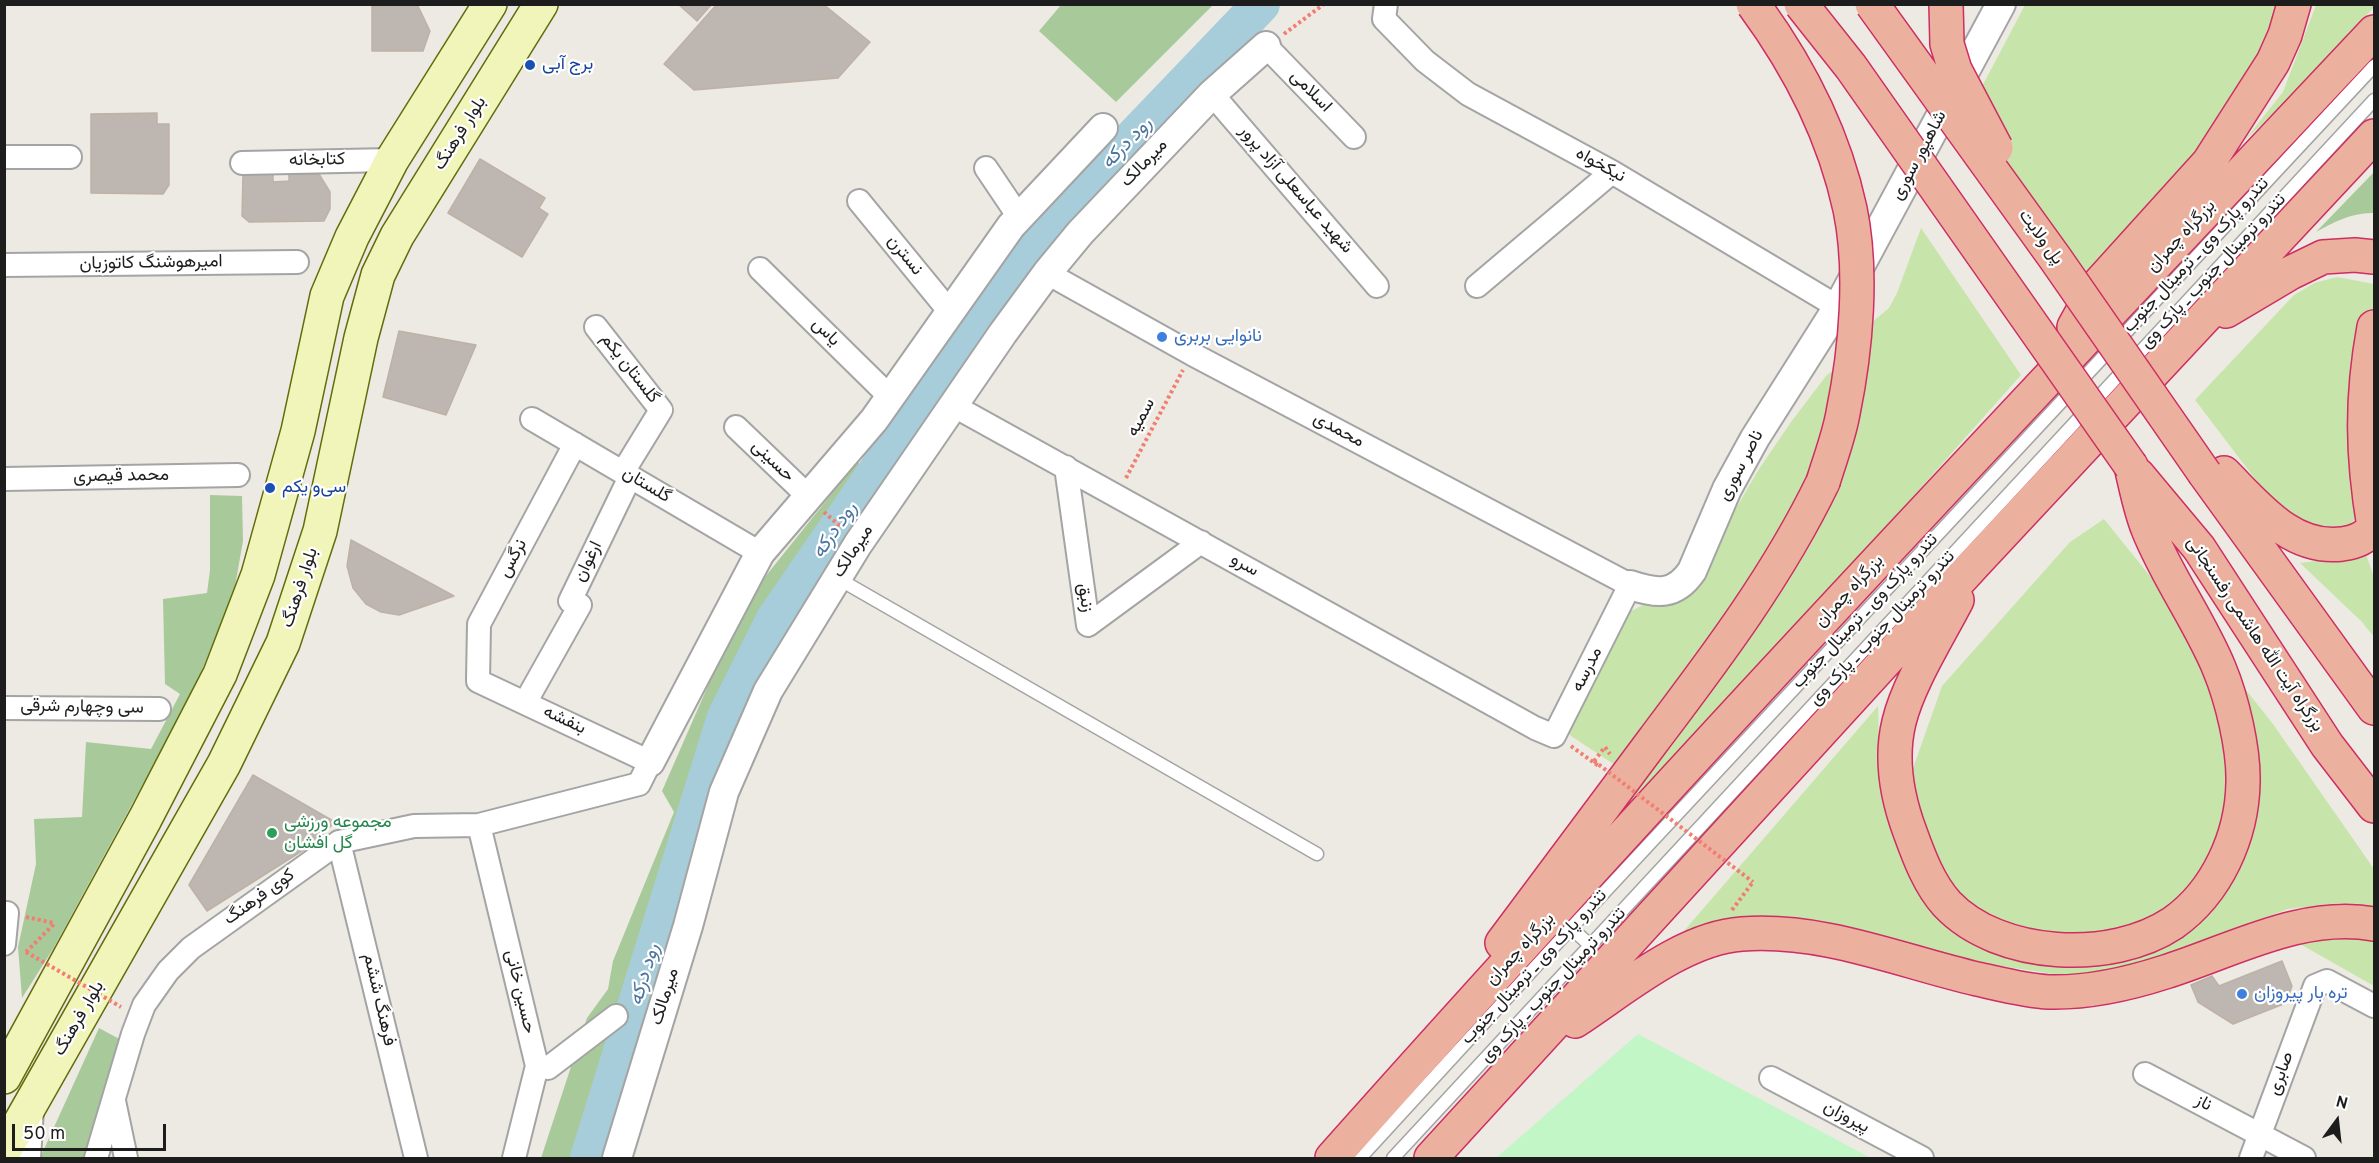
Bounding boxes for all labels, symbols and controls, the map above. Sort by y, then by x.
place label: برج آبی [542,54,593,76]
marker: برج آبی [523,58,537,72]
street label: اسلامی [1285,66,1335,118]
street label: بلوار فرهنگ [430,93,492,175]
street label: شاهپور سوری [1887,107,1953,205]
water label: رود درکه [1097,113,1159,175]
street label: شهید عباسعلی آزاد پرور [1233,121,1357,259]
street label: میرمالک [1117,135,1173,193]
street label: نیکخواه [1571,144,1629,188]
street label: کتابخانه [289,150,345,172]
street label: تندرو پارک وی ـ ترمینال جنوب [2119,174,2275,338]
street label: تندرو ترمینال جنوب ـ پارک وی [2136,190,2292,354]
street label: بزرگراه چمران [2143,196,2221,278]
street label: پل ولایت [2013,206,2067,270]
street label: نسترن [881,232,927,280]
street label: امیرهوشنگ کاتوزیان [79,252,223,276]
street label: یاس [806,314,844,352]
place label: نانوایی بربری [1174,326,1262,348]
street label: گلستان یکم [595,330,663,408]
marker: نانوایی بربری [1155,330,1169,344]
street label: سمیه [1123,395,1161,441]
street label: محمدی [1309,409,1367,453]
street label: ناصر سوری [1714,427,1770,505]
street label: حسینی [746,436,798,488]
street label: گلستان [618,463,674,509]
street label: محمد قیصری [73,465,169,489]
place label: سی‌و یکم [282,477,346,499]
marker: سی‌و یکم [263,481,277,495]
water label: رود درکه [808,498,864,564]
street label: میرمالک [829,521,879,583]
street label: تندرو پارک وی ـ ترمینال جنوب [1788,530,1944,694]
street label: بزرگراه آیت الله هاشمی رفسنجانی [2181,533,2327,737]
street label: نرگس [495,536,533,582]
street label: ارغوان [570,538,608,586]
street label: بلوار فرهنگ [278,545,324,631]
street label: تندرو ترمینال جنوب ـ پارک وی [1805,547,1961,711]
street label: سرو [1226,550,1262,582]
street label: بزرگراه چمران [1811,551,1889,633]
street label: زنبق [1071,582,1097,614]
street label: مدرسه [1568,644,1608,696]
street label: سی وچهارم شرقی [20,696,144,720]
street label: بنفشه [539,702,589,740]
place label: مجموعه ورزشی گل افشان [284,812,392,854]
marker: مجموعه ورزشی گل افشان [265,826,279,840]
street label: کوی فرهنگ [220,865,300,931]
street label: تندرو پارک وی ـ ترمینال جنوب [1457,886,1613,1050]
street label: تندرو ترمینال جنوب ـ پارک وی [1476,904,1632,1068]
street label: بزرگراه چمران [1482,909,1560,991]
water label: رود درکه [625,941,667,1009]
street label: حسین خانی [499,948,539,1036]
street label: فرهنگ ششم [357,952,399,1048]
street label: میرمالک [647,966,685,1028]
street label: بلوار فرهنگ [50,978,110,1060]
place label: تره بار پیروزان [2254,983,2347,1005]
marker: تره بار پیروزان [2235,987,2249,1001]
street label: صابری [2264,1049,2300,1099]
street label: ناز [2191,1091,2215,1117]
north arrow [2307,1091,2367,1151]
text: N [2334,1092,2350,1115]
street label: پیروزان [1819,1097,1873,1139]
scale bar [15,1112,170,1150]
text: 50 m [23,1123,65,1146]

